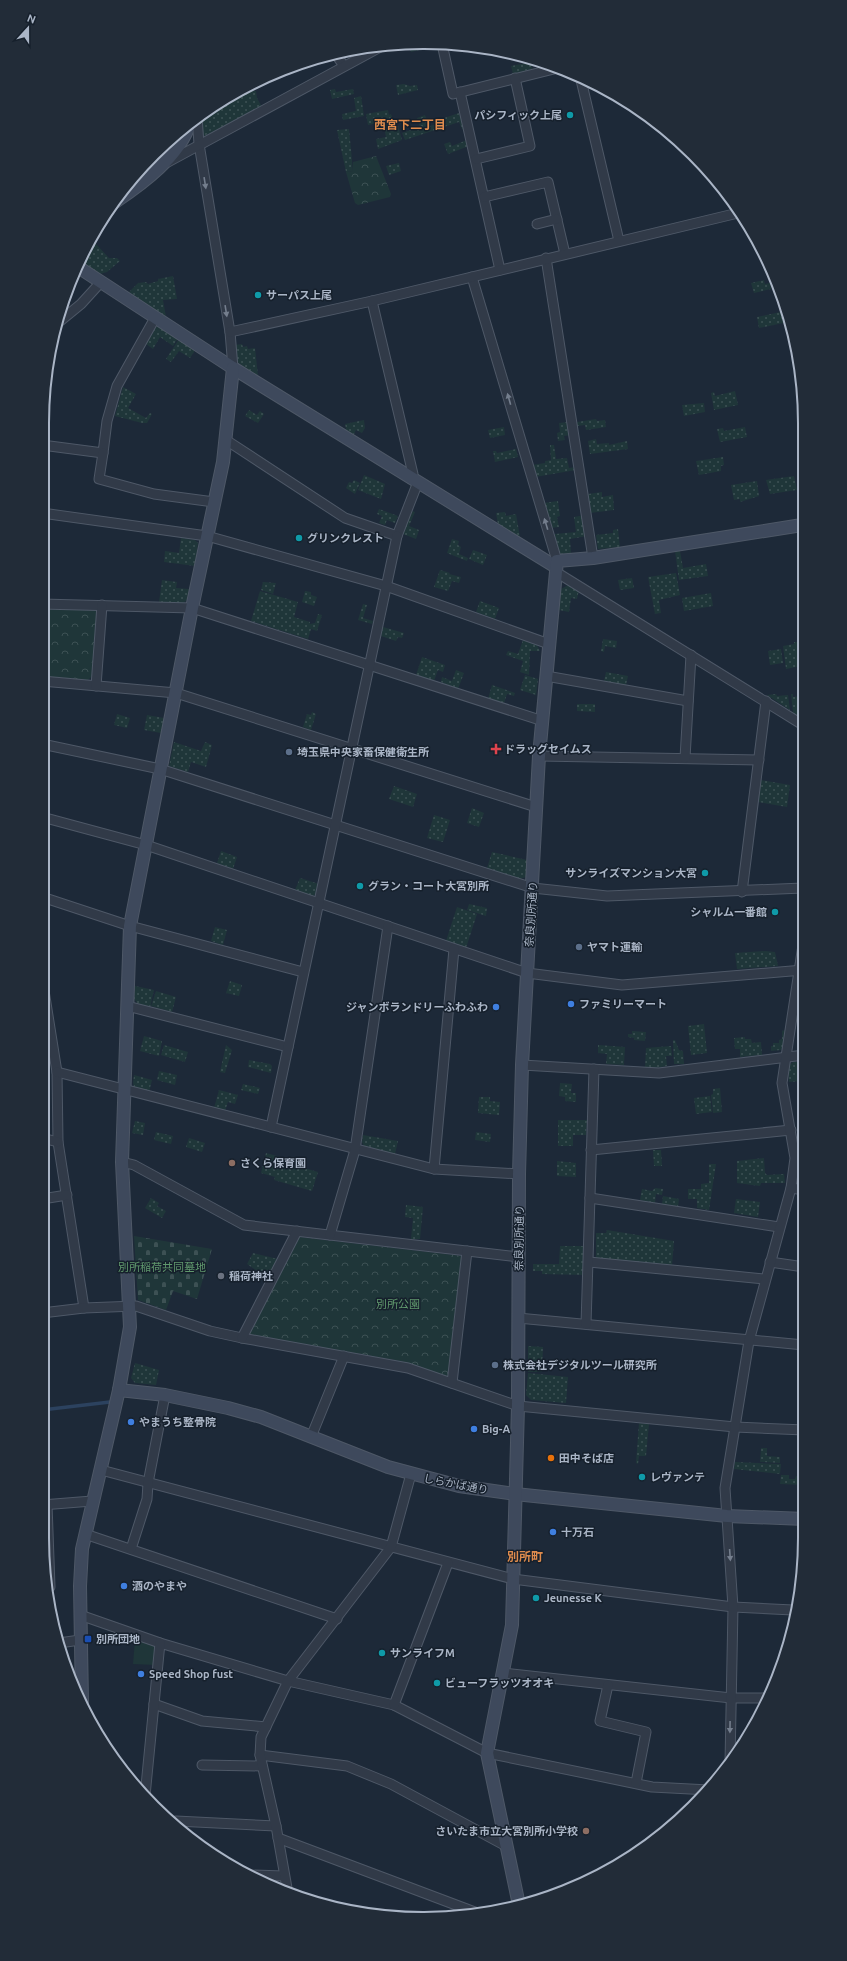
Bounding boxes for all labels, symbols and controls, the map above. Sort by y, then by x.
north arrow [8,8,48,48]
text: N [26,12,38,26]
place label: パシフィック上尾 [474,109,562,121]
marker: パシフィック上尾 [565,110,575,120]
district label: 西宮下二丁目 [374,118,446,131]
one-way arrow [202,177,208,189]
place label: サーパス上尾 [266,289,332,301]
marker: サーパス上尾 [253,290,263,300]
one-way arrow [223,305,229,317]
one-way arrow [506,393,512,405]
one-way arrow [543,517,549,529]
place label: グリンクレスト [307,532,384,544]
marker: グリンクレスト [294,533,304,543]
place label: ドラッグセイムス [504,743,592,755]
marker: ドラッグセイムス [491,744,501,754]
place label: 埼玉県中央家畜保健衛生所 [297,746,429,758]
marker: 埼玉県中央家畜保健衛生所 [284,747,294,757]
place label: サンライズマンション大宮 [565,867,697,879]
marker: サンライズマンション大宮 [700,868,710,878]
place label: グラン・コート大宮別所 [368,880,489,892]
marker: グラン・コート大宮別所 [355,881,365,891]
street label: 奈良別所通り [523,881,539,947]
place label: シャルム一番館 [690,906,767,918]
marker: シャルム一番館 [770,907,780,917]
place label: ヤマト運輸 [587,941,643,953]
marker: ヤマト運輸 [574,942,584,952]
place label: ファミリーマート [579,998,667,1010]
marker: ファミリーマート [566,999,576,1009]
place label: ジャンボランドリーふわふわ [346,1001,488,1013]
marker: ジャンボランドリーふわふわ [491,1002,501,1012]
place label: さくら保育園 [240,1157,306,1169]
marker: さくら保育園 [227,1158,237,1168]
street label: 奈良別所通り [512,1205,526,1271]
park label: 別所稲荷共同墓地 [118,1261,206,1273]
place label: 稲荷神社 [229,1270,273,1282]
marker: 稲荷神社 [216,1271,226,1281]
park label: 別所公園 [376,1298,420,1310]
place label: 株式会社デジタルツール研究所 [503,1359,657,1371]
marker: 株式会社デジタルツール研究所 [490,1360,500,1370]
place label: やまうち整骨院 [139,1416,216,1428]
marker: やまうち整骨院 [126,1417,136,1427]
place label: Big-A [482,1423,510,1435]
marker: Big-A [469,1424,479,1434]
place label: 田中そば店 [559,1452,614,1464]
marker: 田中そば店 [546,1453,556,1463]
place label: レヴァンテ [650,1471,705,1483]
street label: しらかば通り [422,1472,490,1496]
marker: レヴァンテ [637,1472,647,1482]
place label: 十万石 [561,1526,594,1538]
marker: 十万石 [548,1527,558,1537]
one-way arrow [726,1549,733,1561]
district label: 別所町 [507,1550,543,1563]
place label: 酒のやまや [132,1580,187,1592]
marker: 酒のやまや [119,1581,129,1591]
place label: Jeunesse K [544,1592,603,1604]
marker: Jeunesse K [531,1593,541,1603]
place label: 別所団地 [96,1633,140,1645]
marker: 別所団地 [83,1634,93,1644]
place label: サンライフM [390,1647,455,1659]
marker: サンライフM [377,1648,387,1658]
place label: Speed Shop fust [149,1668,233,1680]
marker: Speed Shop fust [136,1669,146,1679]
place label: ビューフラッツオオキ [445,1677,554,1689]
marker: ビューフラッツオオキ [432,1678,442,1688]
one-way arrow [727,1721,733,1734]
place label: さいたま市立大宮別所小学校 [435,1825,578,1837]
marker: さいたま市立大宮別所小学校 [581,1826,591,1836]

